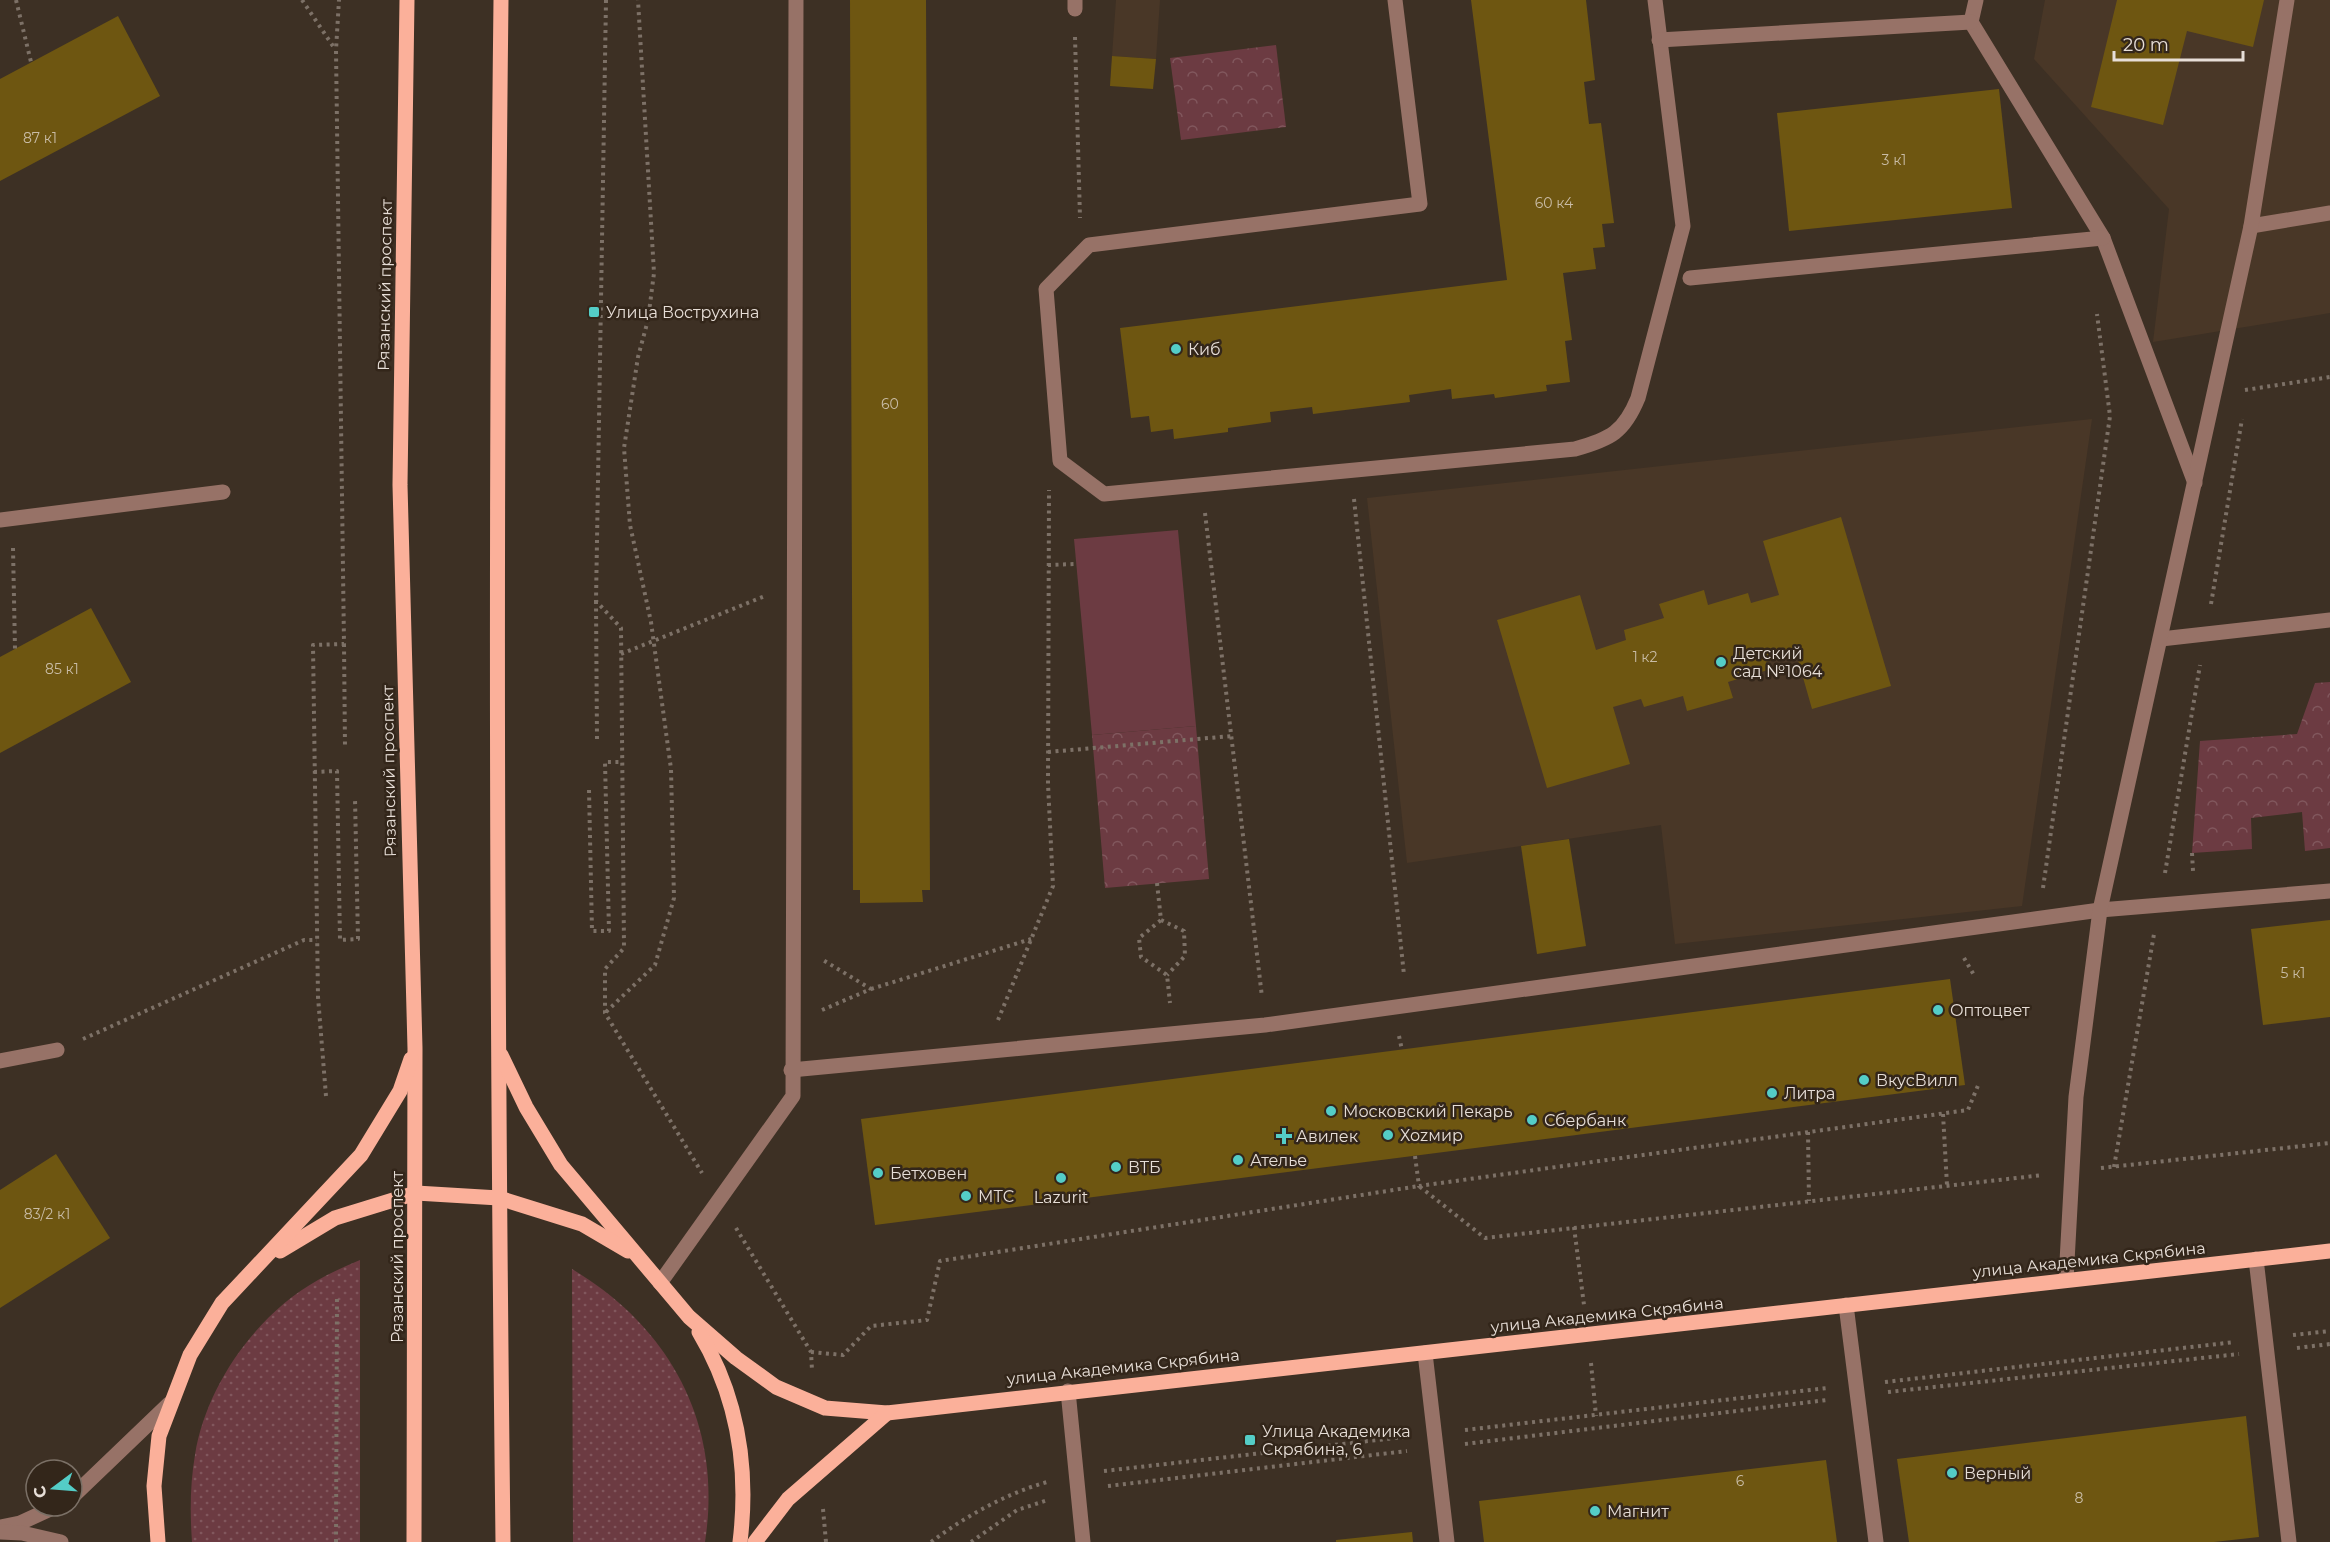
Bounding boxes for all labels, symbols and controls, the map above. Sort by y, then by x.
scale bar [2114,24,2243,62]
text: 20 m [2123,34,2169,56]
house number: 87 к1 [23,129,57,147]
house number: 3 к1 [1882,151,1906,169]
house number: 60 к4 [1535,194,1574,212]
street label: Рязанский проспект [374,198,396,371]
place label: Улица Вострухина [606,303,759,322]
marker: Улица Вострухина [587,305,601,319]
place label: Киб [1188,340,1221,359]
marker: Киб [1169,342,1183,356]
house number: 60 [881,395,899,413]
place label: Детский сад №1064 [1733,644,1823,681]
house number: 1 к2 [1633,648,1657,666]
marker: Детский сад №1064 [1714,655,1728,669]
house number: 85 к1 [45,660,79,678]
street label: Рязанский проспект [378,684,400,857]
house number: 5 к1 [2281,964,2305,982]
place label: Оптоцвет [1950,1001,2030,1020]
marker: Оптоцвет [1931,1003,1945,1017]
place label: ВкусВилл [1876,1071,1958,1090]
marker: ВкусВилл [1857,1073,1871,1087]
place label: Литра [1784,1084,1835,1103]
marker: Литра [1765,1086,1779,1100]
place label: Московский Пекарь [1343,1102,1513,1121]
marker: Московский Пекарь [1324,1104,1338,1118]
place label: Сбербанк [1544,1111,1627,1130]
marker: Сбербанк [1525,1113,1539,1127]
place label: Хоzмир [1400,1126,1463,1145]
place label: Авилек [1296,1127,1359,1146]
marker: Хоzмир [1381,1128,1395,1142]
marker: Авилек [1277,1129,1291,1143]
place label: Ателье [1250,1151,1307,1170]
marker: Ателье [1231,1153,1245,1167]
place label: ВТБ [1128,1158,1161,1177]
marker: ВТБ [1109,1160,1123,1174]
place label: Бетховен [890,1164,967,1183]
marker: Бетховен [871,1166,885,1180]
street label: Рязанский проспект [388,1171,407,1343]
marker: Lazurit [1054,1171,1068,1185]
place label: МТС [978,1187,1014,1206]
place label: Lazurit [1034,1188,1089,1207]
marker: МТС [959,1189,973,1203]
house number: 83/2 к1 [24,1205,70,1223]
street label: улица Академика Скрябина [1971,1238,2206,1282]
street label: улица Академика Скрябина [1489,1293,1724,1337]
street label: улица Академика Скрябина [1005,1345,1240,1389]
place label: Улица Академика Скрябина, 6 [1262,1422,1411,1459]
marker: Улица Академика Скрябина, 6 [1243,1433,1257,1447]
north arrow [24,1458,84,1518]
place label: Верный [1964,1464,2031,1483]
marker: Верный [1945,1466,1959,1480]
house number: 6 [1736,1472,1745,1490]
text: С [29,1483,51,1500]
house number: 8 [2075,1489,2084,1507]
place label: Магнит [1607,1502,1669,1521]
marker: Магнит [1588,1504,1602,1518]

